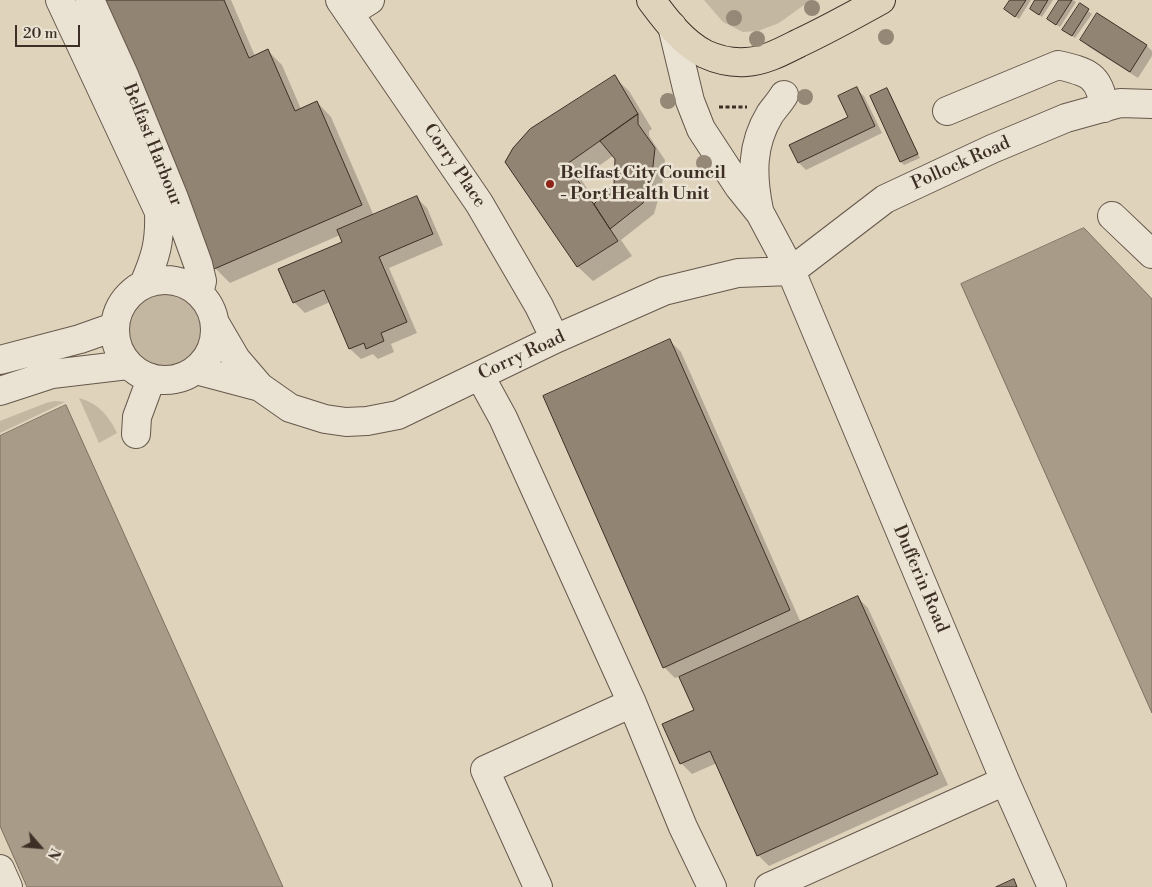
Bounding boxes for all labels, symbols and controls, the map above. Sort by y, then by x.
scale bar [18,15,82,47]
text: 20 m [23,24,58,43]
street label: Belfast Harbour [118,81,186,209]
street label: Corry Place [418,120,490,212]
street label: Pollock Road [908,133,1014,195]
place label: Belfast City Council - Port Health Unit [560,163,726,205]
marker: Belfast City Council - Port Health Unit [544,178,556,190]
street label: Corry Road [475,327,569,385]
street label: Dufferin Road [888,522,952,636]
north arrow [15,822,65,872]
text: N [43,845,64,863]

